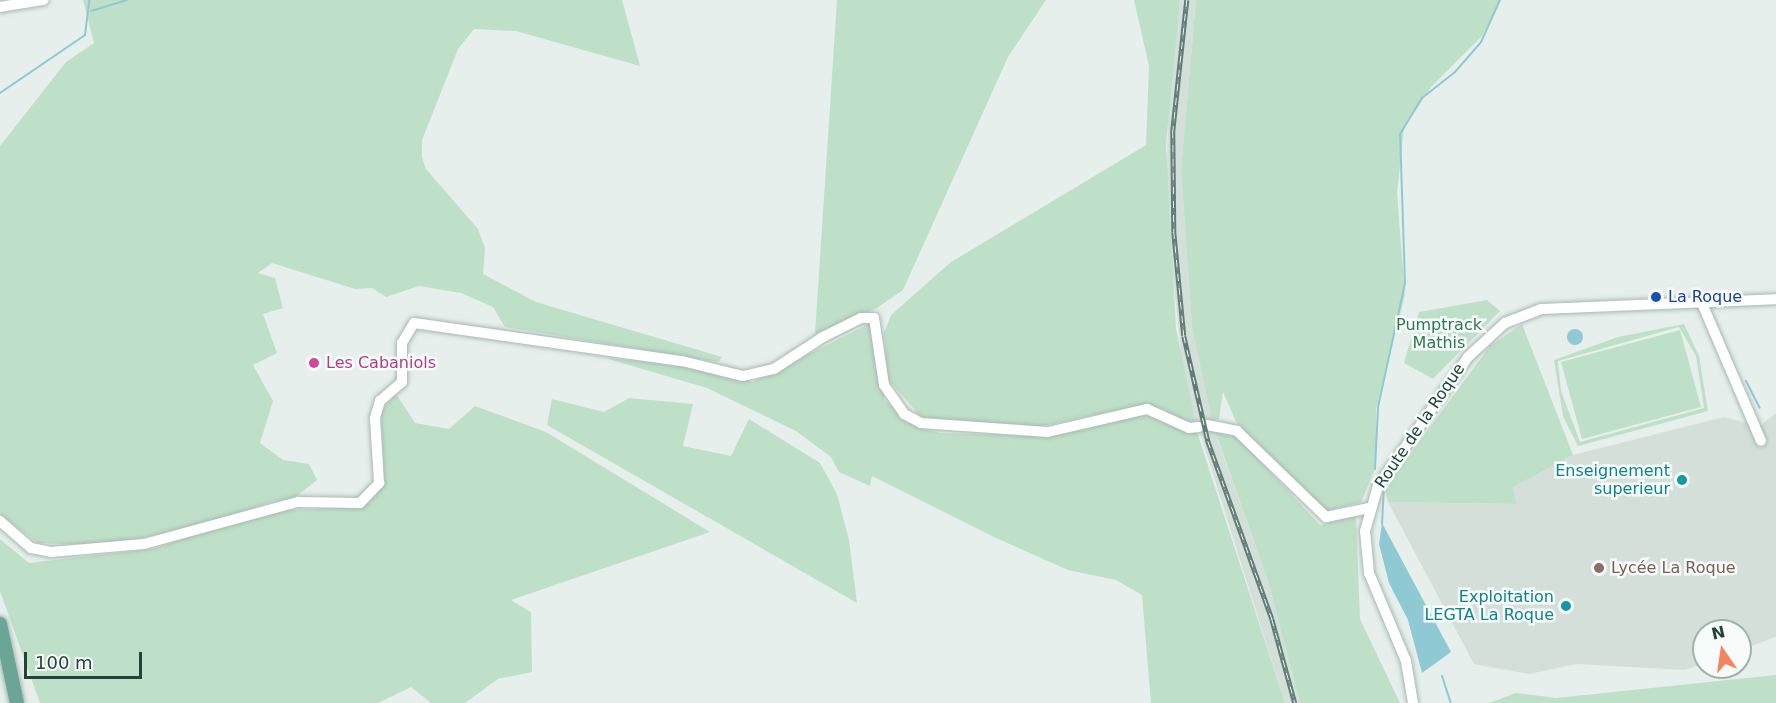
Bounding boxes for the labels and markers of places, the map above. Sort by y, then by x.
place label: La Roque [1668,287,1742,307]
marker: La Roque [1649,290,1663,304]
place label: Les Cabaniols [326,353,436,373]
marker: Les Cabaniols [307,356,321,370]
place label: Enseignement superieur [1555,461,1670,499]
marker: Enseignement superieur [1675,473,1689,487]
place label: Lycée La Roque [1611,558,1736,578]
marker: Lycée La Roque [1592,561,1606,575]
place label: Exploitation LEGTA La Roque [1424,587,1554,625]
marker: Exploitation LEGTA La Roque [1559,599,1573,613]

